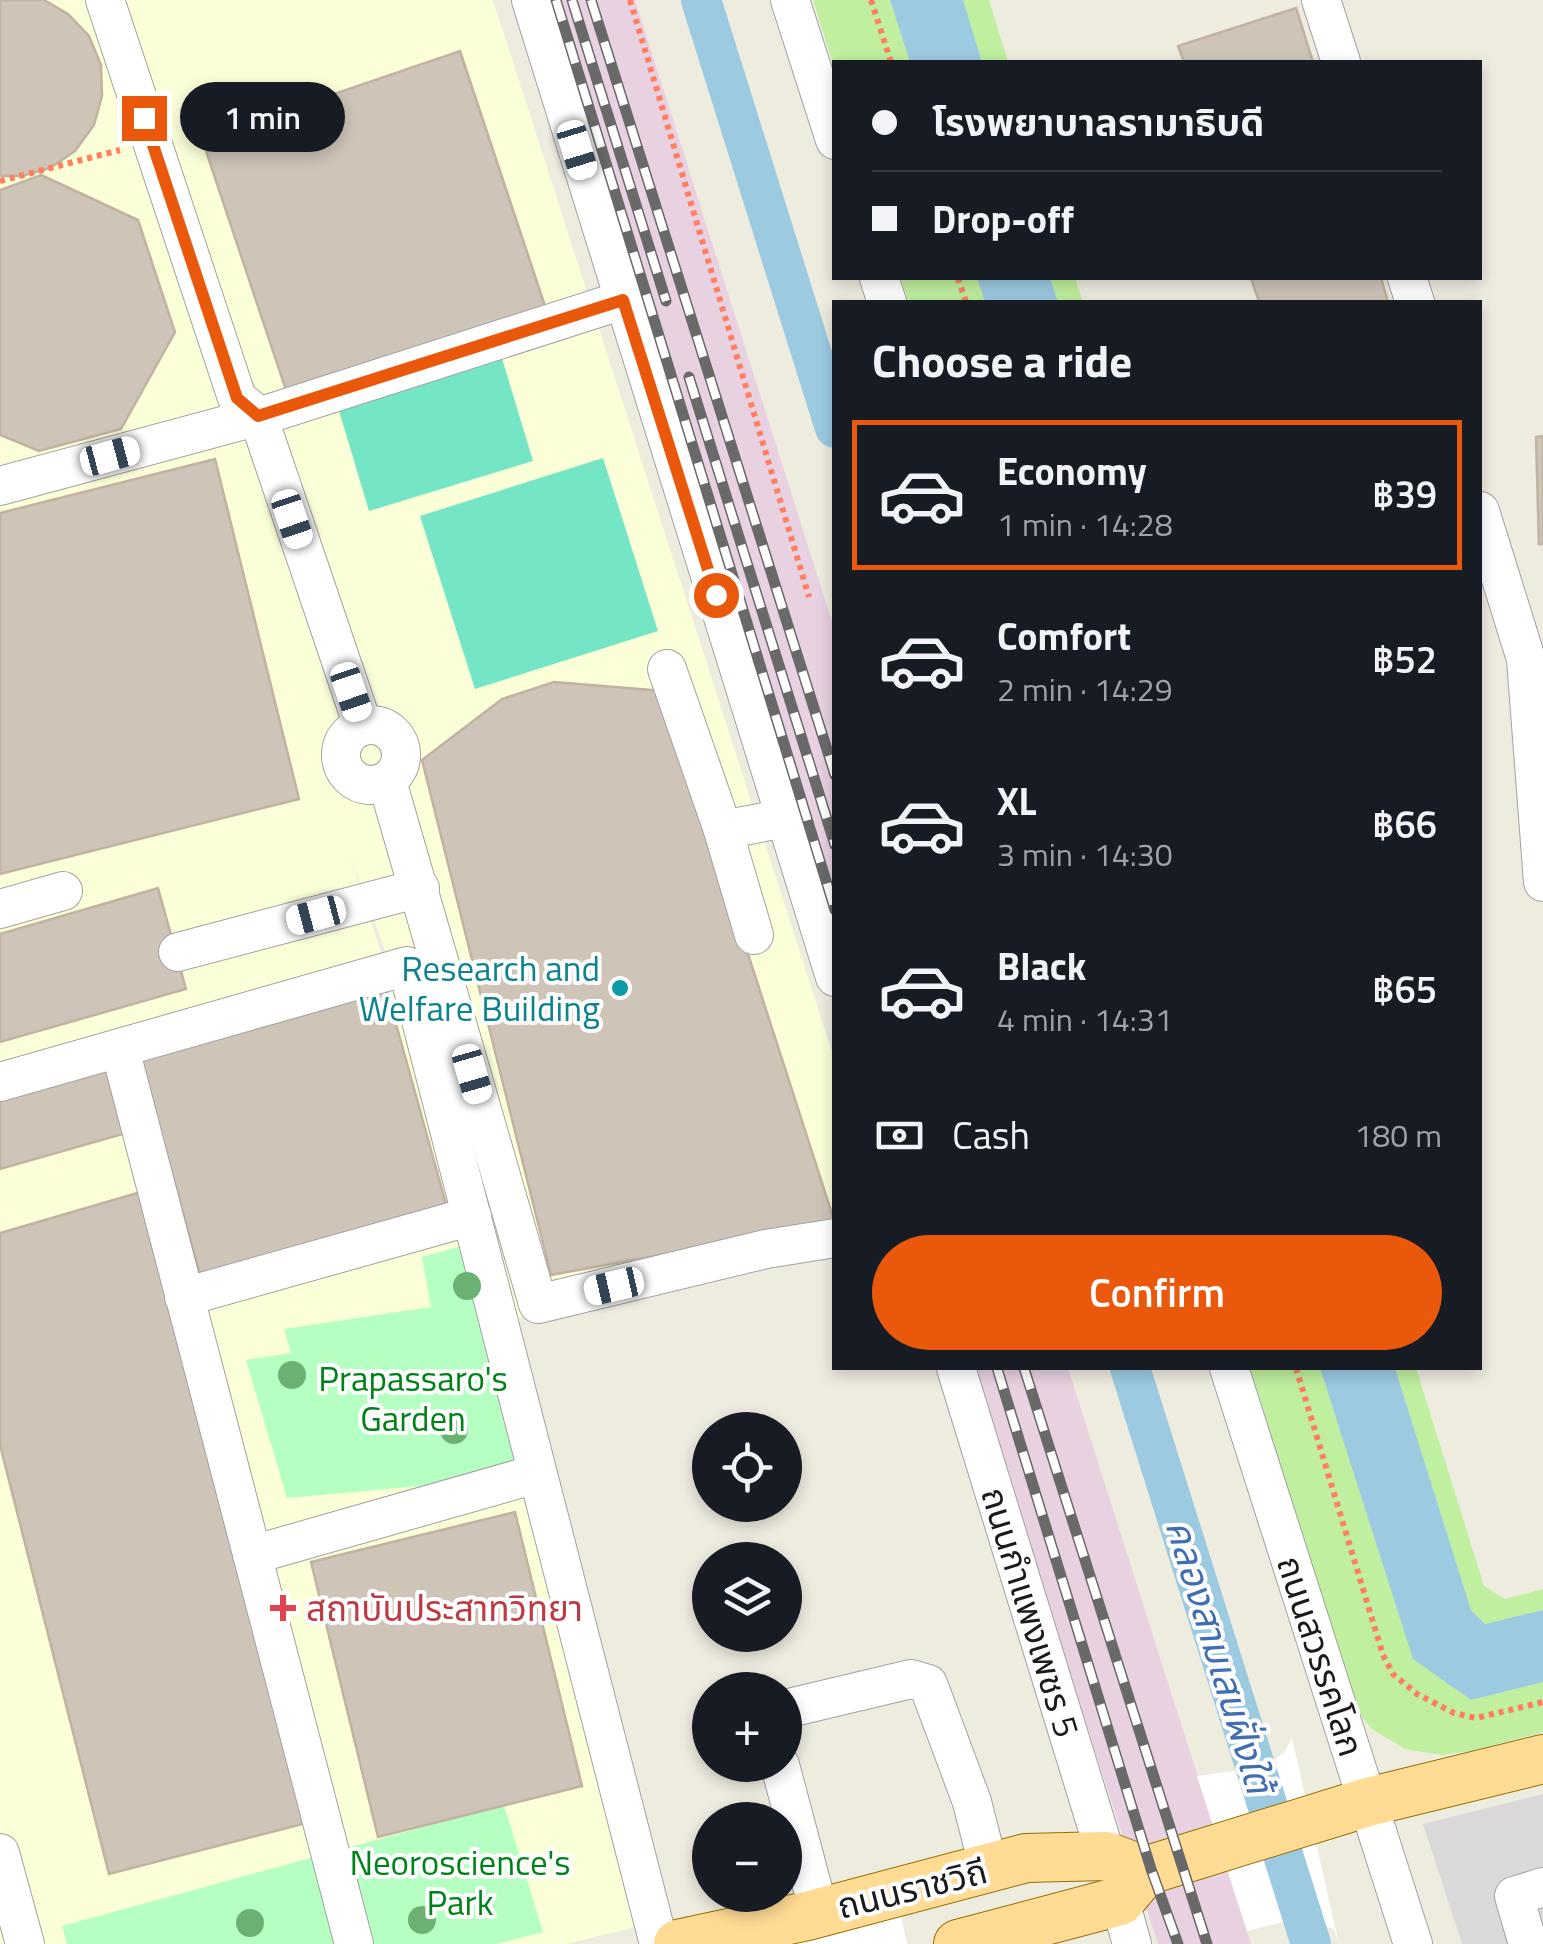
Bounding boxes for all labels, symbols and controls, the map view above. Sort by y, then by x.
callout: 1 min [179,83,344,153]
text: 1 min [224,93,301,141]
text: โรงพยาบาลรามาธิบดี [932,93,1264,151]
route end [122,96,167,141]
car [554,117,600,183]
text: Drop-off [932,190,1074,248]
text: Choose a ride [872,326,1132,394]
car [77,434,143,478]
text: Economy [997,442,1147,500]
icon: car [877,450,967,540]
text: ฿39 [1372,465,1437,523]
car [268,486,316,552]
text: 1 min · 14:28 [997,500,1173,548]
route start [694,573,739,618]
text: Comfort [997,607,1131,665]
icon: car [877,615,967,705]
text: ฿52 [1372,630,1437,688]
car [327,659,375,725]
text: 2 min · 14:29 [997,665,1173,713]
text: XL [997,772,1037,830]
icon: car [877,780,967,870]
text: ฿66 [1372,795,1437,853]
text: 3 min · 14:30 [997,830,1173,878]
car [283,893,349,937]
text: Black [997,937,1086,995]
place label: Research and Welfare Building [359,941,600,1035]
icon: car [877,945,967,1035]
text: ฿65 [1372,960,1437,1018]
marker: Research and Welfare Building [609,977,631,999]
text: 4 min · 14:31 [997,995,1173,1043]
car [449,1041,495,1107]
text: Cash [952,1106,1030,1164]
icon: cash [872,1108,927,1163]
text: 180 m [1354,1111,1442,1159]
button: Confirm [872,1235,1442,1350]
car [581,1265,647,1307]
park label: Prapassaro's Garden [318,1351,508,1445]
map controls [692,1412,802,1912]
button: locate [692,1412,802,1522]
street label: ถนนกำแพงเพชร 5 [967,1480,1095,1744]
water label: คลองสามเสนฝั่งใต้ [1151,1512,1291,1805]
button: layers [692,1542,802,1652]
street label: ถนนสวรรคโลก [1263,1549,1379,1763]
place label: สถาบันประสาทวิทยา [306,1581,583,1635]
marker: สถาบันประสาทวิทยา [270,1595,296,1621]
button: + [692,1672,802,1782]
button: − [692,1802,802,1912]
park label: Neoroscience's Park [349,1835,571,1929]
street label: ถนนราชวิถี [831,1843,993,1933]

